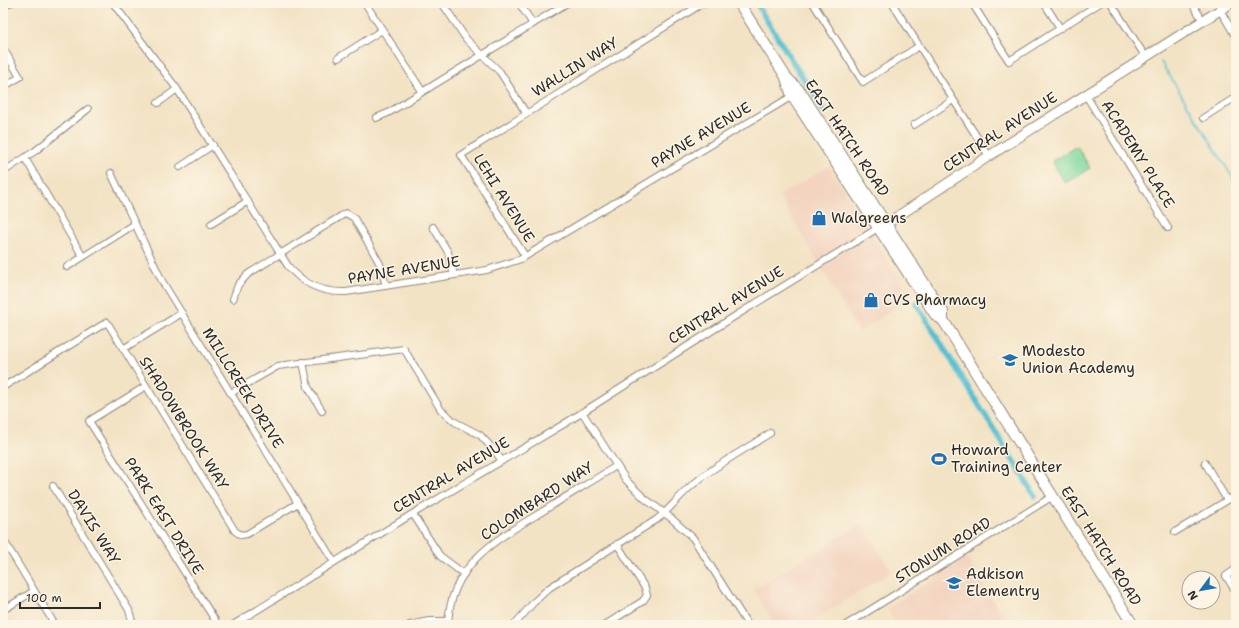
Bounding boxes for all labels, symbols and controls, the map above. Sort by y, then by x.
street label: WALLIN WAY [528,32,622,102]
street label: EAST HATCH ROAD [800,75,894,201]
street label: CENTRAL AVENUE [939,87,1061,177]
street label: ACADEMY PLACE [1097,96,1179,212]
street label: PAYNE AVENUE [647,97,755,173]
street label: LEHI AVENUE [469,150,539,246]
place label: Walgreens [831,208,907,228]
shop icon: Walgreens [810,209,828,227]
street label: PAYNE AVENUE [346,251,462,289]
street label: CENTRAL AVENUE [664,261,788,349]
place label: CVS Pharmacy [883,290,986,310]
shop icon: CVS Pharmacy [862,291,880,309]
street label: MILLCREEK DRIVE [198,324,288,452]
place label: Modesto Union Academy [1022,341,1135,378]
school or university icon: Modesto Union Academy [1001,351,1019,369]
street label: SHADOWBROOK WAY [135,352,233,494]
street label: CENTRAL AVENUE [389,432,513,518]
place label: Howard Training Center [951,440,1062,477]
sports icon: Howard Training Center [930,450,948,468]
street label: PARK EAST DRIVE [120,454,208,578]
street label: COLOMBARD WAY [477,457,597,545]
street label: EAST HATCH ROAD [1056,482,1146,610]
street label: DAVIS WAY [63,486,125,568]
street label: STONUM ROAD [891,512,995,588]
place label: Adkison Elementry [966,564,1040,601]
north arrow [1181,570,1221,610]
school or university icon: Adkison Elementry [945,574,963,592]
scale bar [20,584,100,610]
text: N [1184,587,1202,603]
text: 100 m [26,590,62,606]

